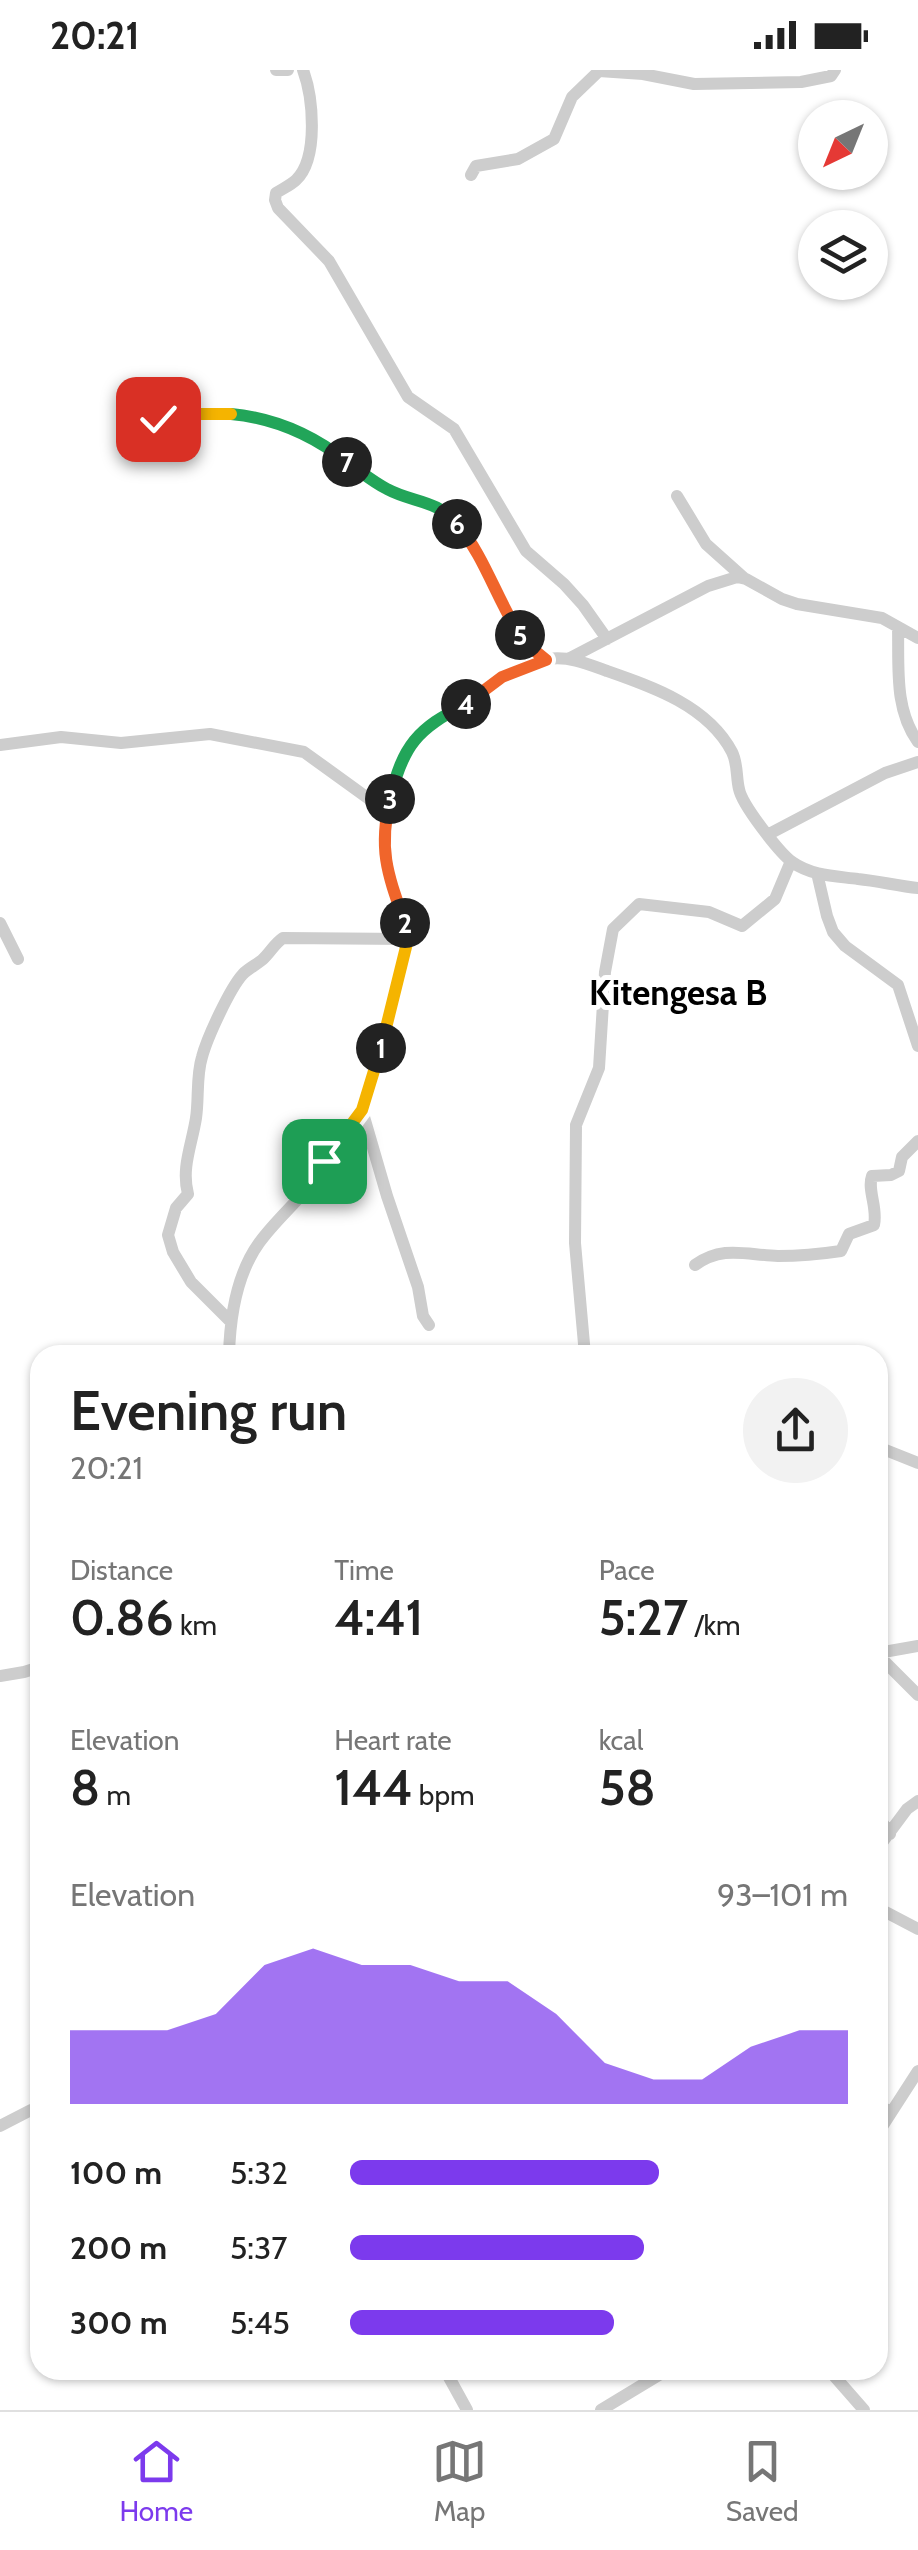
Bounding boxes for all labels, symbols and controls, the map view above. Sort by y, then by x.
text: 20:21 [50,12,140,59]
north arrow [798,100,888,190]
map controls [798,100,888,300]
button: layers [798,210,888,300]
pin [116,377,201,462]
icon: check [131,392,186,447]
pin: 7 [322,437,372,487]
text: 7 [340,445,354,479]
pin: 6 [432,499,482,549]
text: 6 [449,507,465,541]
pin: 5 [495,610,545,660]
text: 5 [512,618,528,652]
pin: 4 [441,679,491,729]
text: 4 [457,687,475,721]
pin: 3 [365,774,415,824]
text: 3 [382,782,398,816]
pin: 2 [380,898,430,948]
text: 2 [398,906,412,940]
district label: Kitengesa B [589,971,767,1014]
pin: 1 [356,1023,406,1073]
text: 1 [376,1031,386,1065]
pin [282,1119,367,1204]
icon: arrive [297,1134,352,1189]
text: Evening run [70,1377,347,1444]
button: share [743,1378,848,1483]
text: 20:21 [70,1448,143,1487]
text: Distance [70,1553,173,1587]
text: Time [334,1553,394,1587]
text: Pace [599,1553,655,1587]
text: 0.86 [70,1587,174,1648]
text: 4:41 [334,1587,423,1648]
text: 5:27 [599,1587,688,1648]
text: km [174,1608,217,1642]
text: /km [688,1608,741,1642]
text: Elevation [70,1723,179,1757]
text: Heart rate [334,1723,452,1757]
text: kcal [599,1723,643,1757]
text: 8 [70,1757,100,1818]
text: 144 [334,1757,413,1818]
text: 58 [599,1757,656,1818]
text: m [100,1778,131,1812]
text: bpm [413,1778,475,1812]
text: Elevation [70,1875,195,1914]
text: 93–101 m [717,1875,848,1914]
text: 100 m [70,2153,162,2192]
text: 5:32 [230,2153,288,2192]
text: 200 m [70,2228,167,2267]
text: 5:37 [230,2228,287,2267]
text: 300 m [70,2303,167,2342]
text: 5:45 [230,2303,290,2342]
tab: Home [119,2434,193,2528]
tab: Map [432,2434,487,2528]
tab: Saved [726,2434,799,2528]

